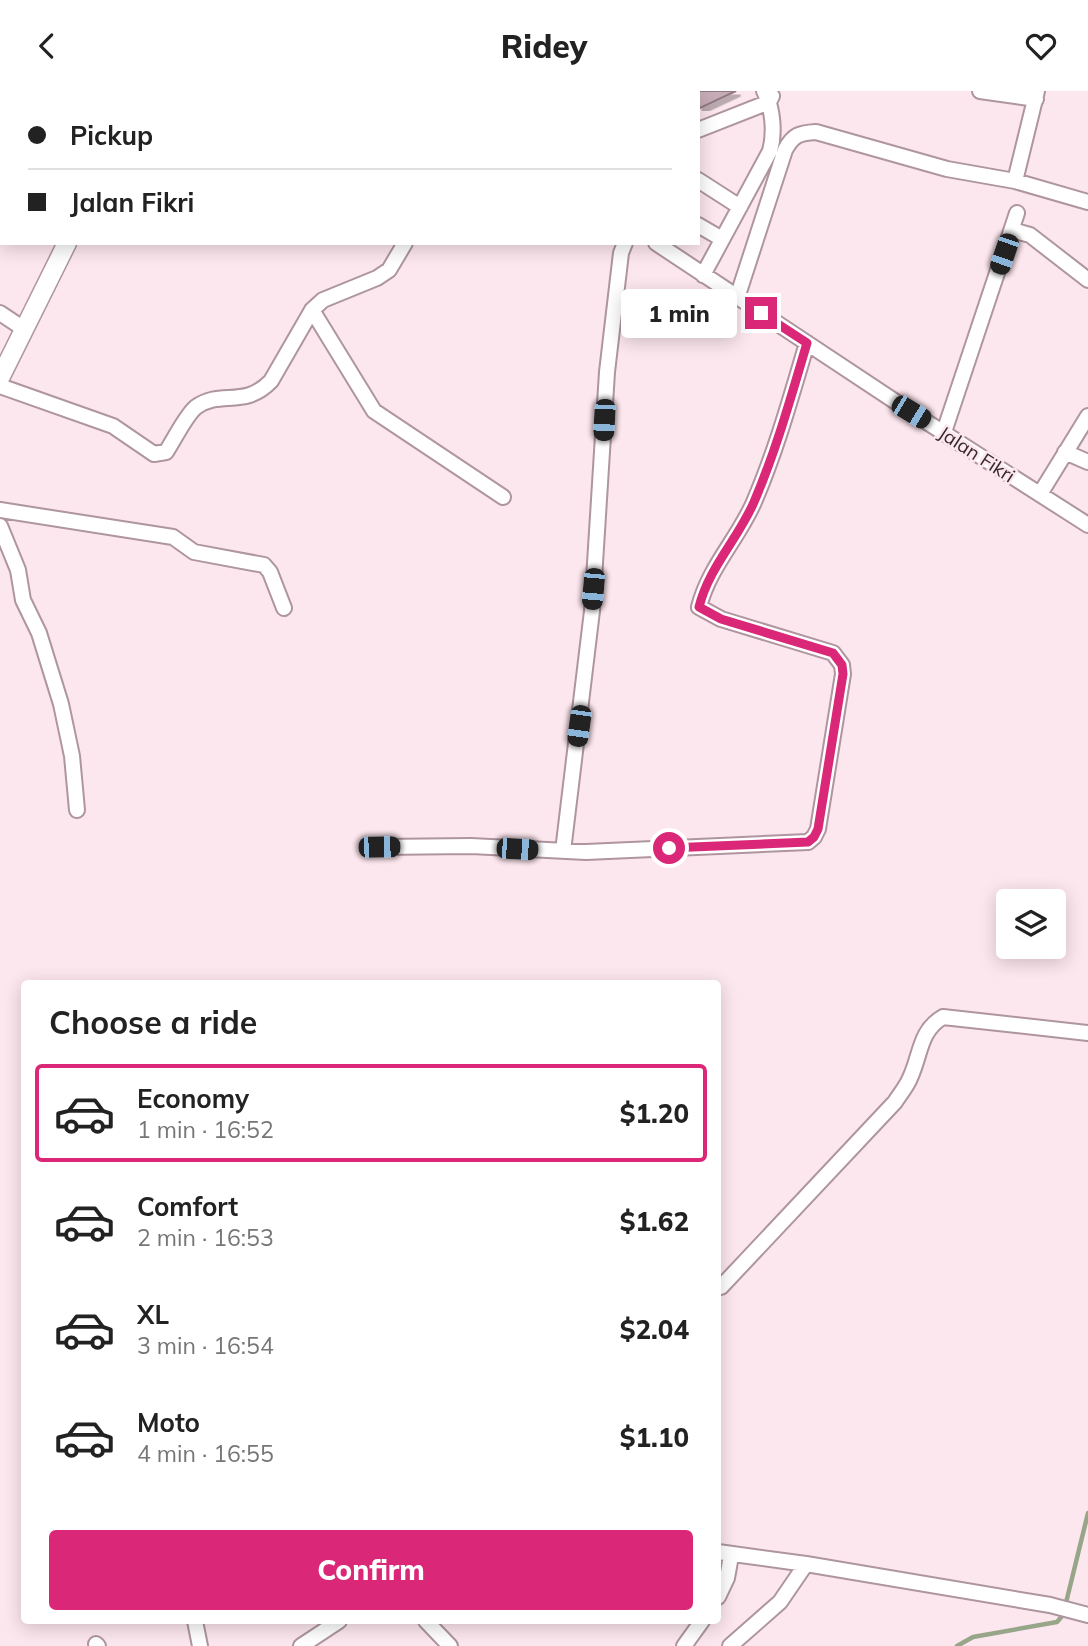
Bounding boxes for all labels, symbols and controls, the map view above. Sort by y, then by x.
text: Ridey [501,26,587,66]
icon: back [28,27,66,65]
icon: heart [1022,27,1060,65]
text: Pickup [70,119,153,152]
text: Jalan Fikri [70,186,194,219]
car [988,231,1021,277]
callout: 1 min [621,289,736,337]
route end [745,297,777,329]
text: 1 min [648,299,710,328]
car [888,392,935,432]
car [593,398,616,442]
street label: Jalan Fikri [934,420,1020,488]
car [581,567,606,611]
car [566,704,593,748]
route start [653,832,685,864]
car [358,836,401,858]
car [496,837,539,861]
map controls [996,889,1066,959]
button: layers [996,889,1066,959]
text: Choose a ride [49,1002,257,1042]
icon: car [53,1082,116,1145]
text: Economy [137,1082,249,1115]
text: $1.20 [620,1097,689,1130]
text: 1 min · 16:52 [137,1115,274,1144]
icon: car [53,1190,116,1253]
text: Comfort [137,1190,238,1223]
text: $1.62 [620,1205,689,1238]
text: 2 min · 16:53 [137,1223,274,1252]
icon: car [53,1298,116,1361]
text: XL [137,1298,169,1331]
text: $2.04 [620,1313,689,1346]
text: 3 min · 16:54 [137,1331,274,1360]
icon: car [53,1406,116,1469]
text: Moto [137,1406,200,1439]
text: $1.10 [620,1421,689,1454]
text: 4 min · 16:55 [137,1439,274,1468]
button: Confirm [49,1530,693,1610]

